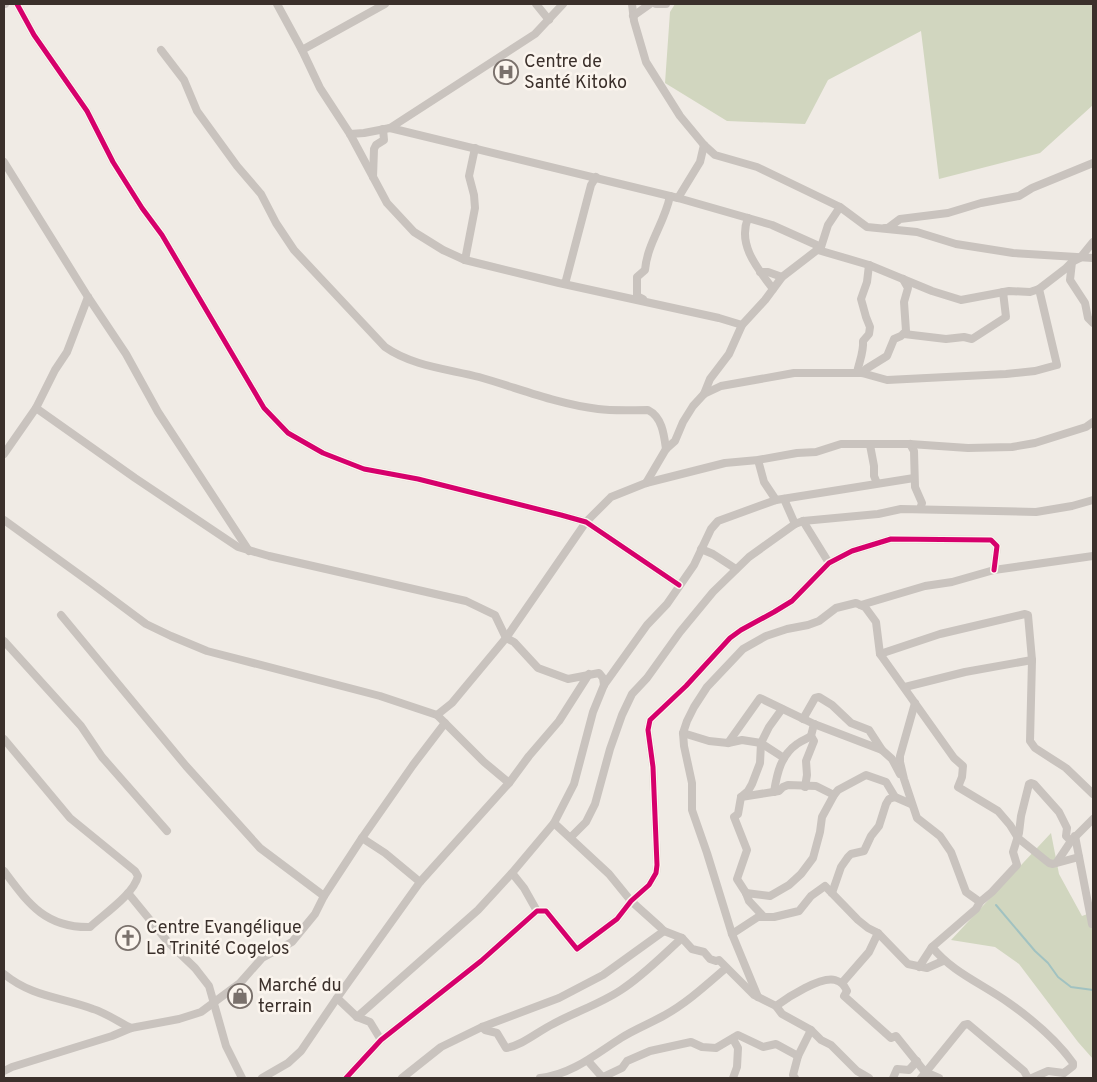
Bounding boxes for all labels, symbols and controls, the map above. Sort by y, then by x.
place label: Centre de Santé Kitoko [524,51,627,95]
hospital icon: Centre de Santé Kitoko [493,59,519,85]
place label: Centre Evangélique La Trinité Cogelos [146,917,302,961]
church icon: Centre Evangélique La Trinité Cogelos [115,925,141,951]
place label: Marché du terrain [258,975,342,1019]
shop icon: Marché du terrain [227,983,253,1009]

